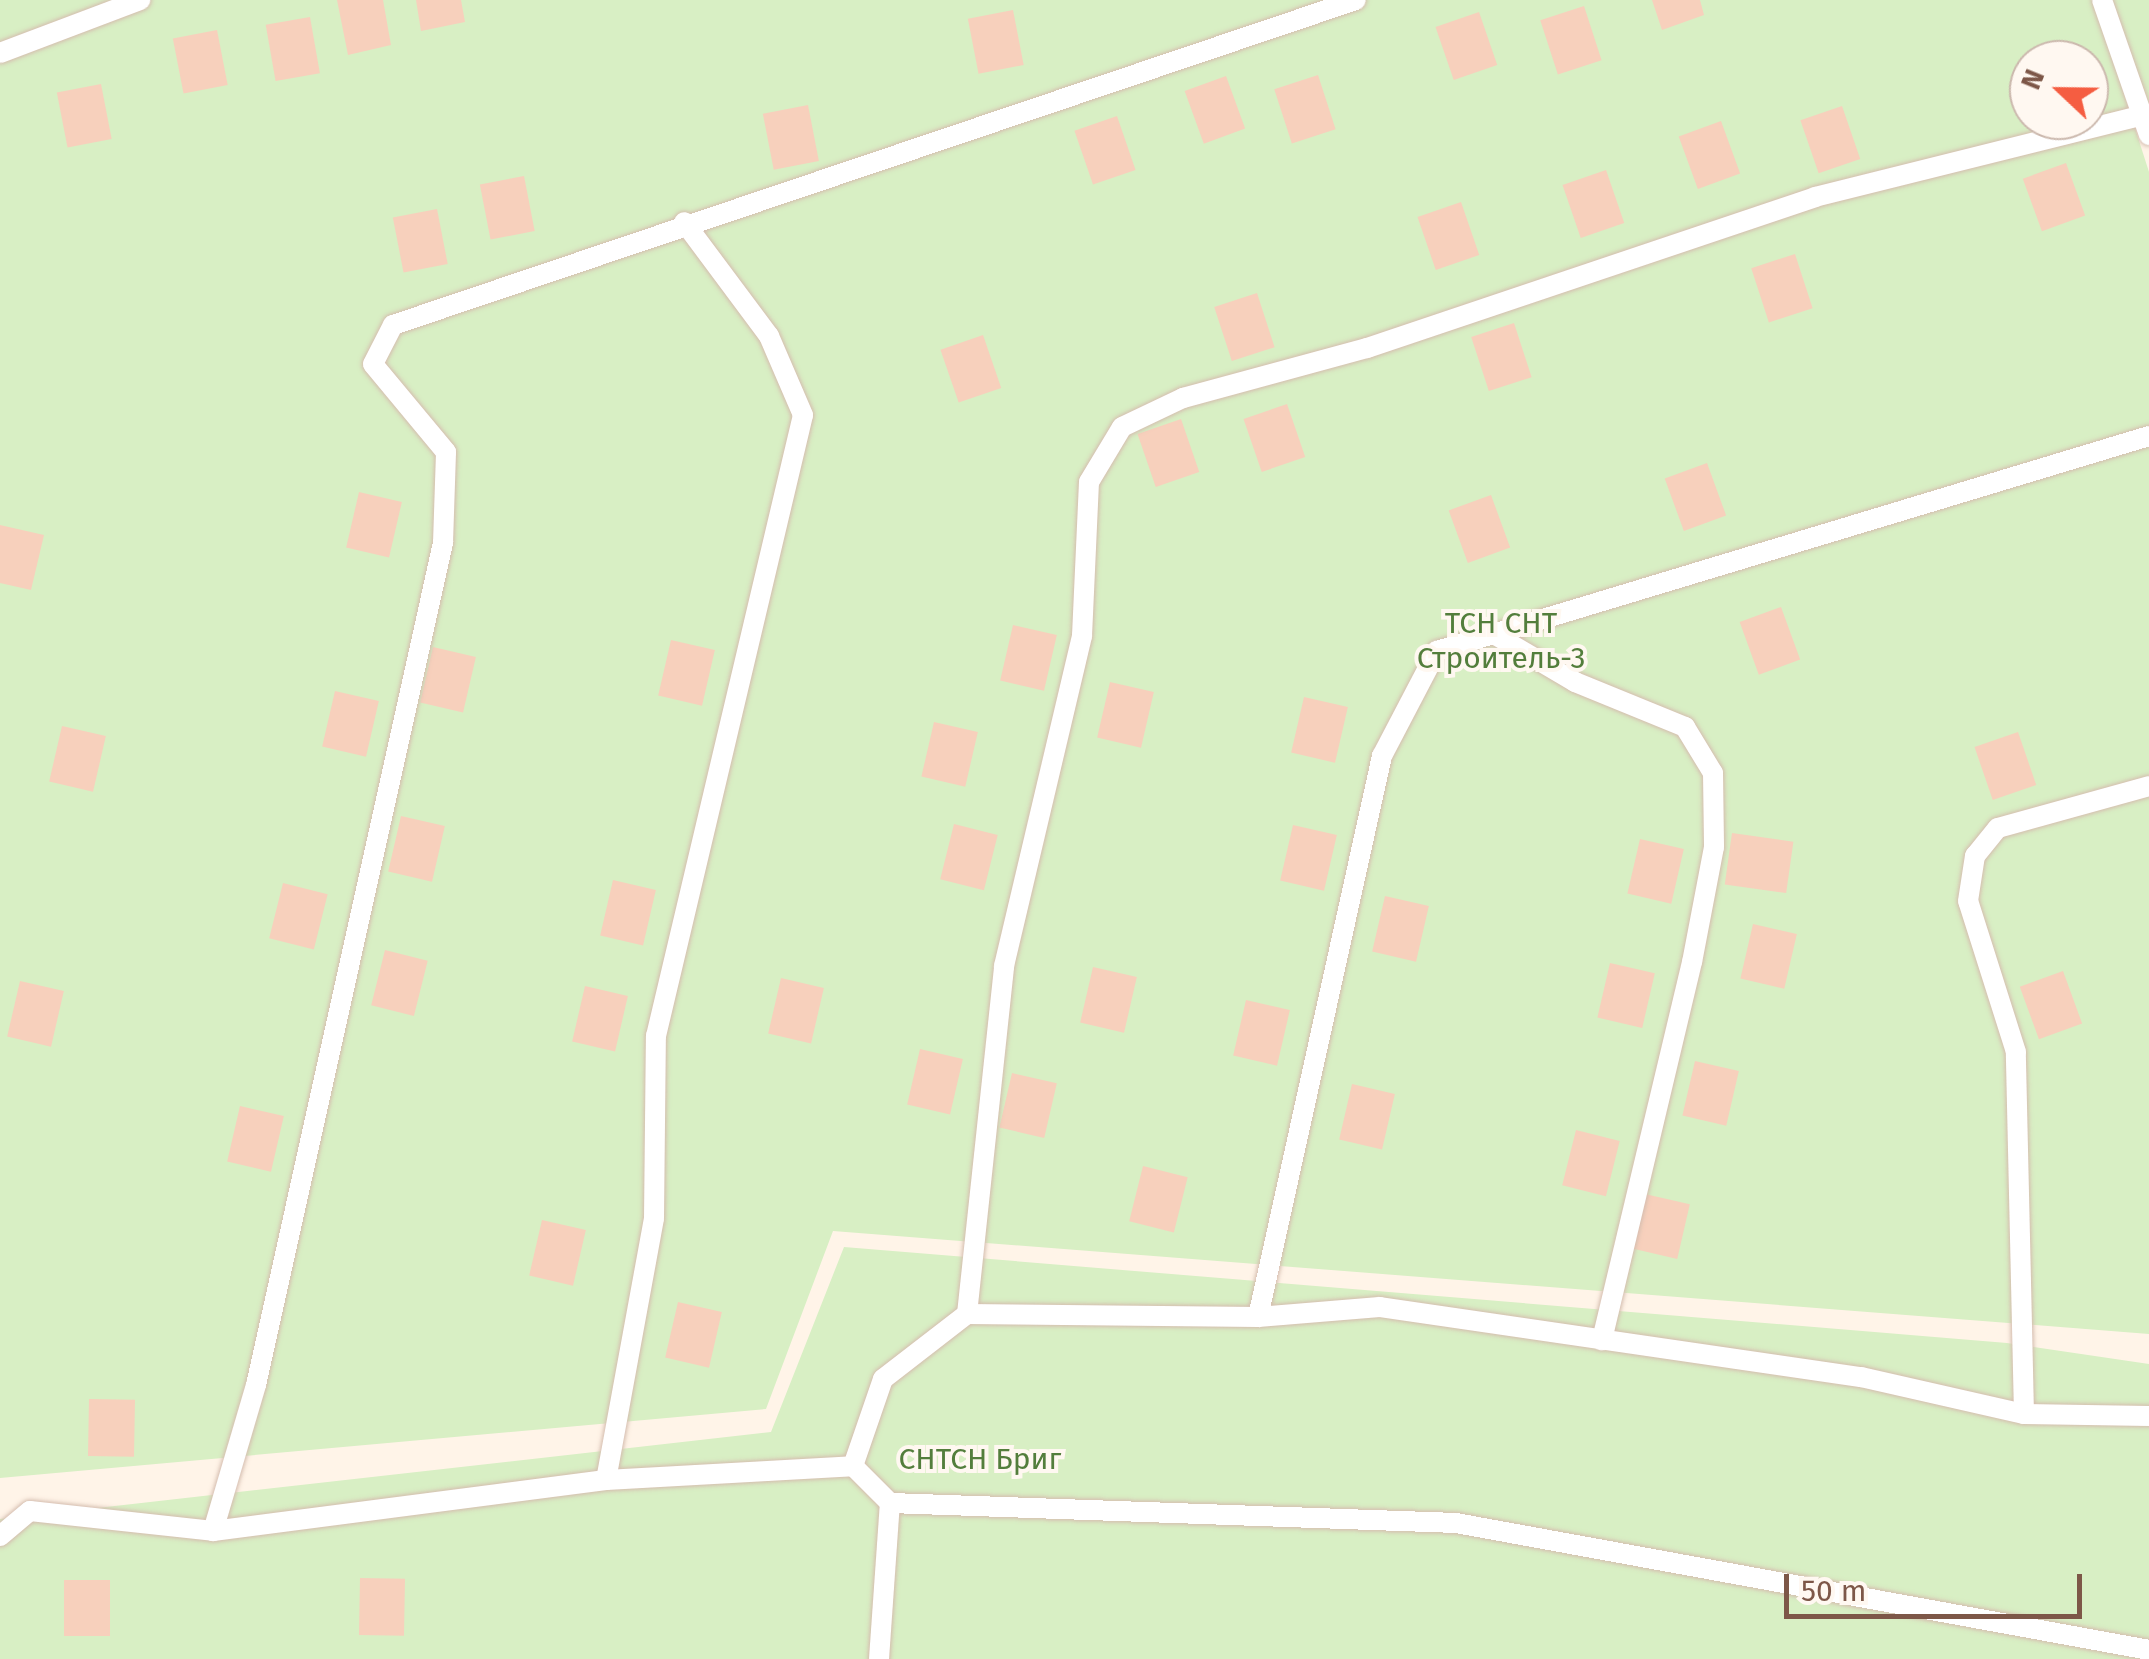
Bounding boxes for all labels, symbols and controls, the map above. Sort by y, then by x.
north arrow [2009,40,2109,140]
text: N [2014,65,2051,94]
park label: ТСН СНТ Строитель-3 [1417,605,1585,676]
park label: СНТСН Бриг [899,1441,1061,1477]
scale bar [1789,1554,2086,1616]
text: 50 m [1801,1573,1866,1609]

